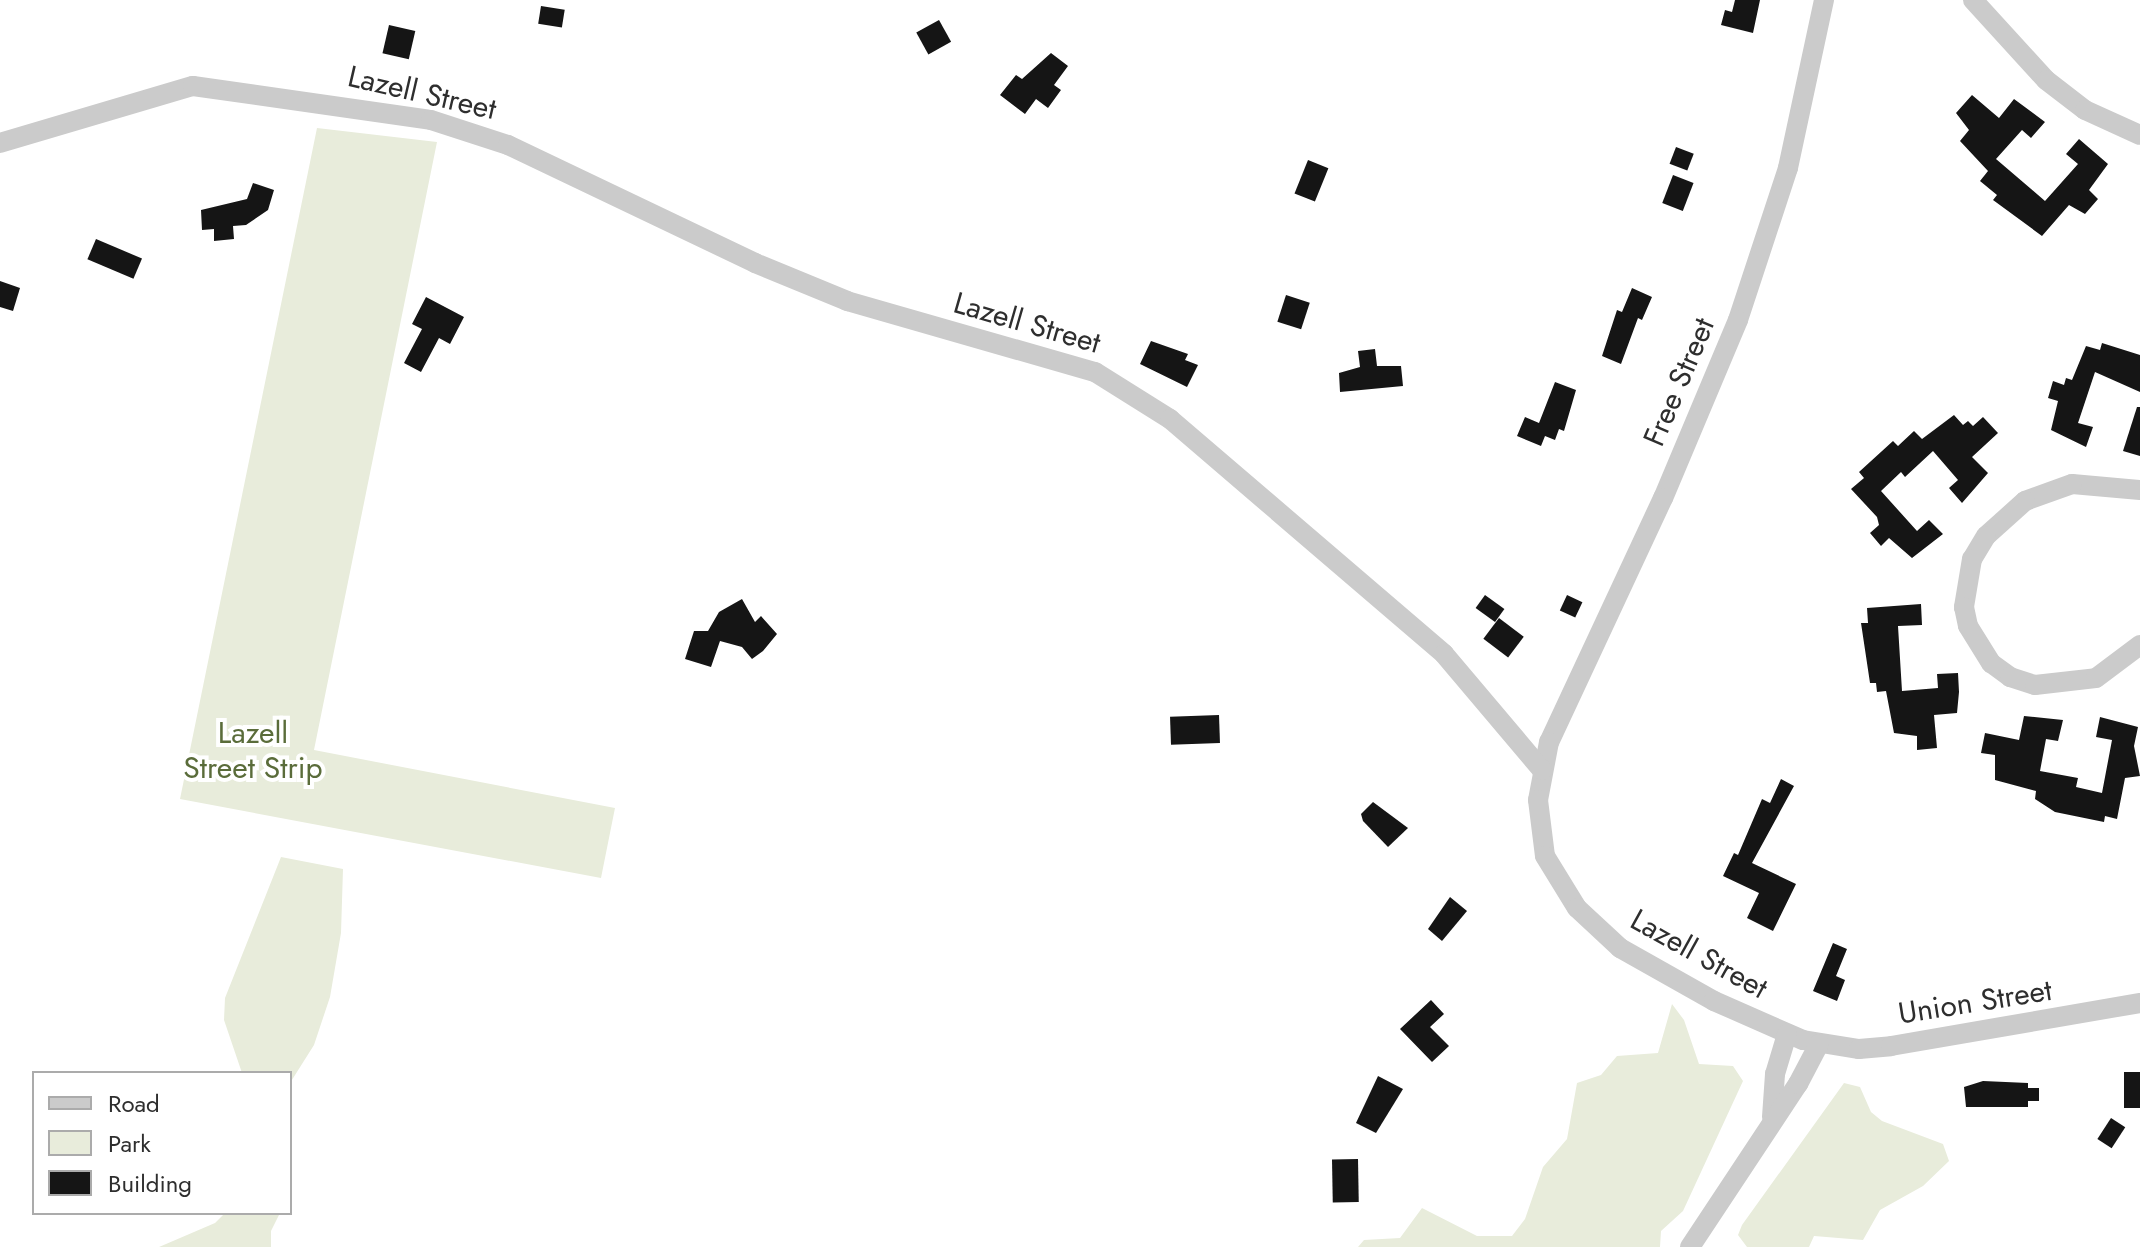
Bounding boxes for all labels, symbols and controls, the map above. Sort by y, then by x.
street label: Lazell Street [344,58,500,128]
street label: Lazell Street [949,285,1105,361]
street label: Free Street [1636,313,1722,451]
park label: Lazell Street Strip [183,715,323,786]
street label: Lazell Street [1624,902,1774,1006]
street label: Union Street [1896,972,2054,1032]
legend [32,1071,292,1215]
text: Road [108,1086,160,1121]
text: Park [108,1126,151,1161]
text: Building [108,1166,192,1201]

